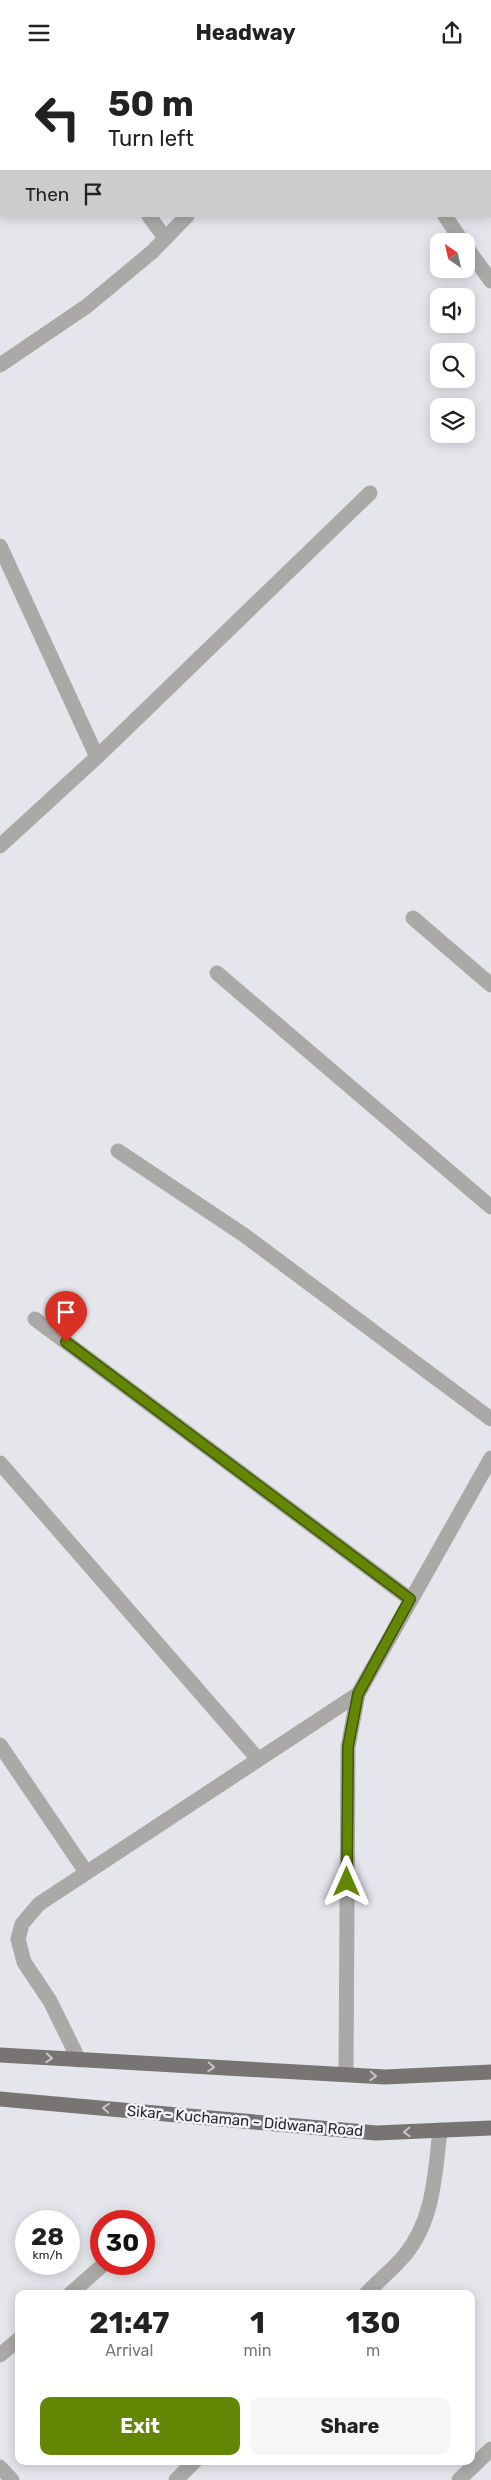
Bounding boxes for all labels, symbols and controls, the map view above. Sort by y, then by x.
icon: menu [25,19,53,47]
text: Headway [195,19,296,46]
icon: share [438,19,466,47]
text: 50 m [108,83,194,125]
icon: left [25,85,90,150]
text: Turn left [108,125,194,152]
icon: arrive [79,180,107,208]
text: Then [25,183,69,206]
north arrow [430,233,475,277]
map controls [430,233,475,443]
button: sound [430,288,475,333]
button: search [430,343,475,388]
button: layers [430,398,475,443]
pin [45,1291,87,1342]
icon: arrive [52,1298,80,1326]
position arrow [320,1855,372,1907]
one-way arrow [45,2052,53,2063]
one-way arrow [207,2061,215,2072]
one-way arrow [369,2070,377,2081]
street label: Sikar - Kuchaman - Didwana Road [126,2102,364,2140]
one-way arrow [102,2103,110,2114]
one-way arrow [403,2126,411,2137]
speed limit sign: 30 [90,2210,155,2275]
text: 28 [31,2222,64,2251]
text: km/h [33,2248,62,2262]
text: 21:47 [89,2305,169,2341]
text: 1 [250,2305,265,2341]
text: 130 [346,2305,401,2341]
text: Arrival [105,2341,153,2360]
text: min [244,2341,271,2360]
text: m [366,2341,380,2360]
button: Exit [40,2397,240,2455]
button: Share [250,2397,450,2455]

